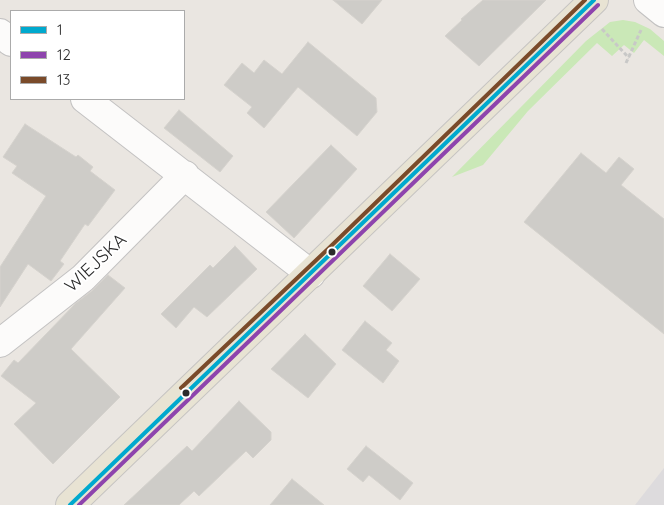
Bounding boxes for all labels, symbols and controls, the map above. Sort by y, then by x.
legend [10,10,185,100]
text: 1 [57,20,63,39]
text: 12 [57,45,71,64]
text: 13 [57,70,70,89]
street label: WIEJSKA [61,229,131,297]
unlabelled marker [327,247,337,257]
unlabelled marker [181,388,191,398]

